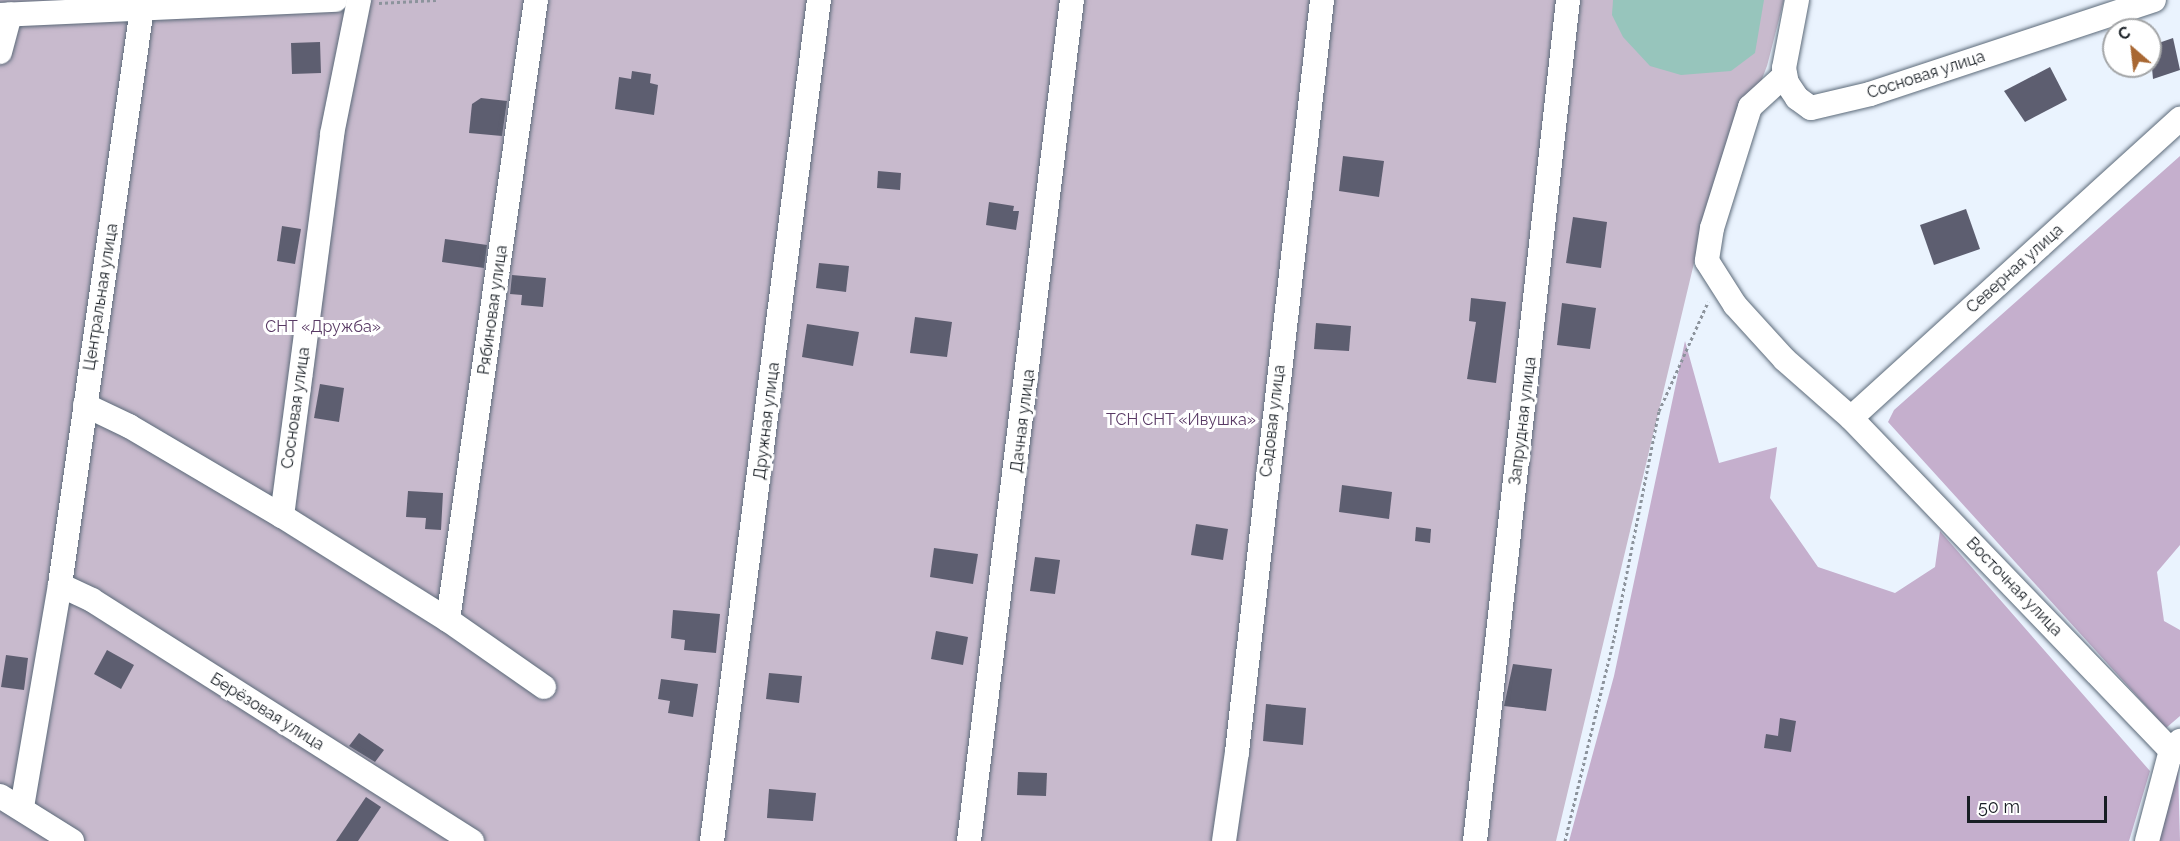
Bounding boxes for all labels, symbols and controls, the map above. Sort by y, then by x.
north arrow [2102,18,2162,78]
text: С [2115,22,2134,44]
street label: Сосновая улица [1865,47,1987,103]
street label: Северная улица [1963,220,2067,318]
street label: Центральная улица [80,222,122,372]
street label: Рябиновая улица [474,244,512,376]
park label: СНТ «Дружба» [265,317,381,337]
street label: Сосновая улица [278,346,314,470]
street label: Запрудная улица [1506,355,1540,487]
street label: Дружная улица [750,361,784,481]
street label: Садовая улица [1257,364,1289,478]
street label: Дачная улица [1007,368,1039,474]
park label: ТСН СНТ «Ивушка» [1106,410,1256,430]
street label: Восточная улица [1962,534,2066,640]
street label: Берёзовая улица [206,669,328,755]
scale bar [1970,784,2110,822]
text: 50 m [1978,796,2020,817]

